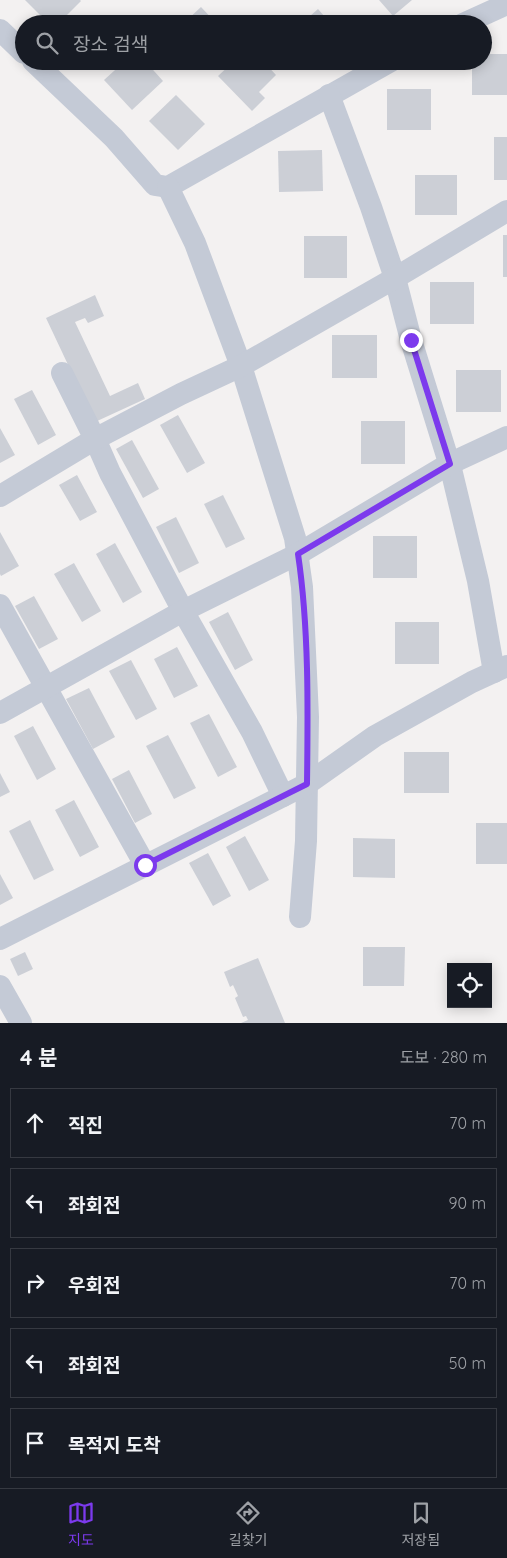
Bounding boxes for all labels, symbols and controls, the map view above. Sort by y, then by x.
search box [15,15,492,70]
icon: search [33,29,61,57]
text: 장소 검색 [73,32,148,56]
route end [400,329,423,352]
route start [134,854,157,877]
map controls [447,963,492,1008]
button: locate [447,963,492,1008]
text: 4 분 [20,1044,58,1070]
text: 도보 · 280 m [400,1047,487,1067]
icon: ahead [21,1109,49,1137]
text: 직진 [68,1113,103,1137]
text: 70 m [449,1113,486,1133]
icon: left [21,1189,49,1217]
text: 좌회전 [68,1193,120,1217]
text: 90 m [449,1193,486,1213]
icon: right [21,1269,49,1297]
text: 우회전 [68,1273,120,1297]
text: 70 m [449,1273,486,1293]
icon: left [21,1349,49,1377]
text: 좌회전 [68,1353,120,1377]
text: 50 m [449,1353,486,1373]
icon: arrive [21,1429,49,1457]
text: 목적지 도착 [68,1433,161,1457]
tab: 지도 [67,1499,95,1549]
tab: 길찾기 [229,1499,268,1549]
tab: 저장됨 [401,1499,440,1549]

